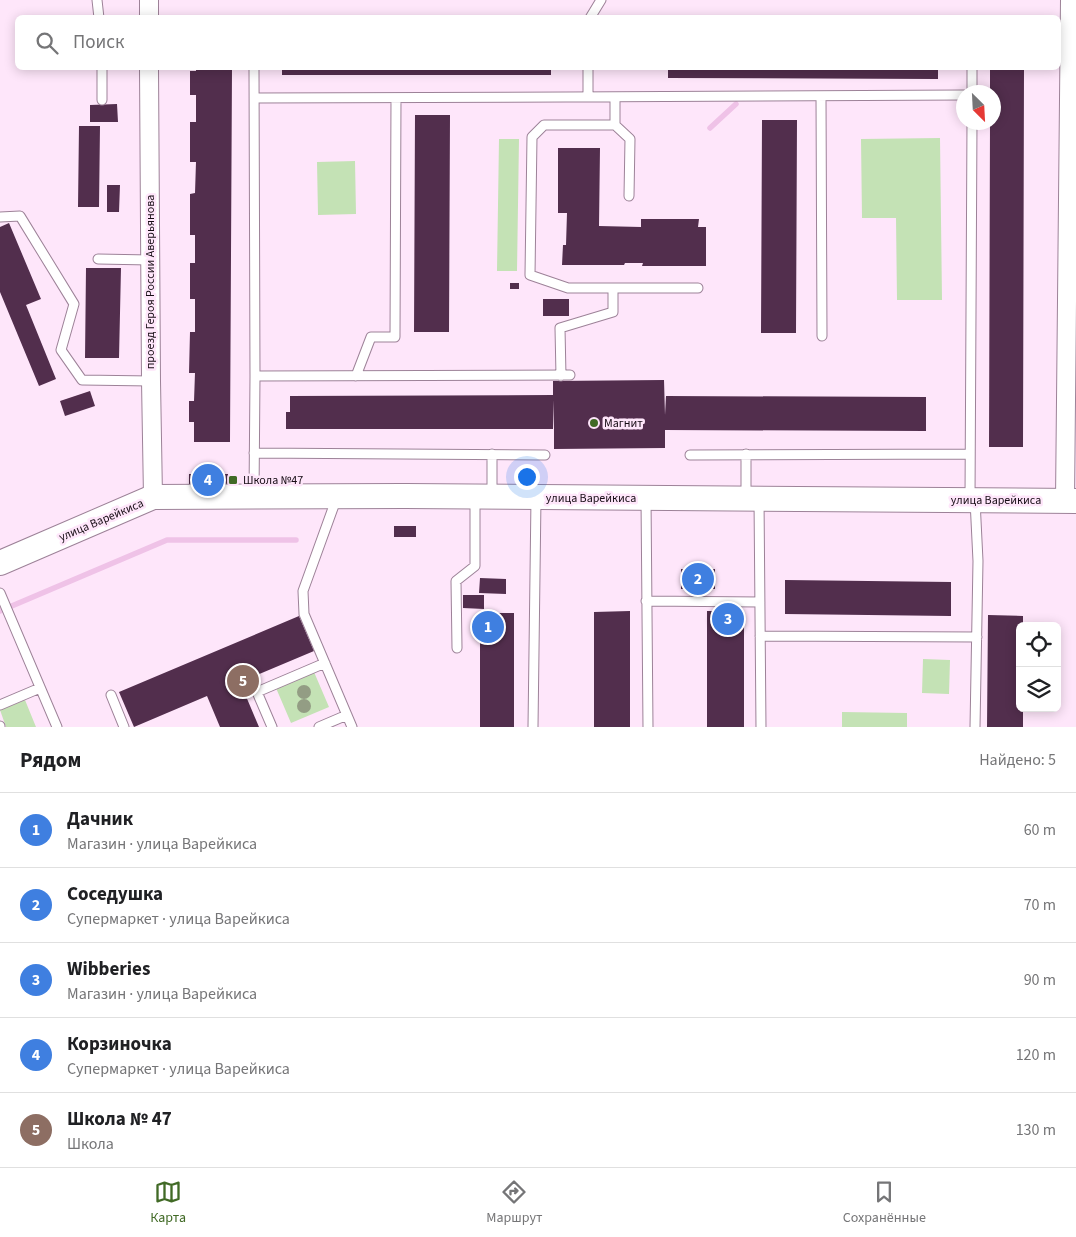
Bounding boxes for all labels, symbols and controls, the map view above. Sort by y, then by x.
search box [15,15,1061,70]
icon: search [33,29,61,57]
text: Поиск [73,29,124,56]
north arrow [956,85,1001,130]
street label: проезд Героя России Аверьянова [142,195,159,369]
place label: Магнит [604,415,643,432]
marker: Магнит [588,417,600,429]
pin: 4 [192,461,224,499]
your location [514,464,540,490]
place label: Школа №47 [243,472,303,489]
marker: Школа №47 [227,474,239,486]
street label: улица Варейкиса [546,490,636,507]
street label: улица Варейкиса [951,492,1041,509]
street label: улица Варейкиса [56,495,146,546]
pin: 2 [682,560,714,598]
pin: 3 [712,600,744,638]
pin: 1 [472,608,504,646]
map controls [1016,622,1061,712]
button: locate [1016,622,1061,667]
pin: 5 [227,662,259,700]
button: layers [1016,667,1061,712]
text: Рядом [20,745,81,775]
text: Найдено: 5 [979,749,1056,771]
text: Дачник [67,806,133,833]
text: 1 [32,819,40,841]
text: 60 m [1024,819,1056,841]
text: Магазин · улица Варейкиса [67,833,257,855]
text: Соседушка [67,881,163,908]
text: 2 [32,894,40,916]
text: 70 m [1024,894,1056,916]
text: Супермаркет · улица Варейкиса [67,908,290,930]
text: Wibberies [67,956,150,983]
text: 3 [32,969,40,991]
text: 90 m [1024,969,1056,991]
text: Магазин · улица Варейкиса [67,983,257,1005]
text: Корзиночка [67,1031,172,1058]
text: 4 [32,1044,40,1066]
text: 120 m [1016,1044,1056,1066]
text: Супермаркет · улица Варейкиса [67,1058,290,1080]
text: Школа № 47 [67,1106,172,1133]
text: 5 [32,1119,40,1141]
text: 130 m [1016,1119,1056,1141]
text: Школа [67,1133,114,1155]
tab: Карта [150,1178,186,1228]
tab: Маршрут [486,1178,542,1228]
tab: Сохранённые [843,1178,926,1228]

